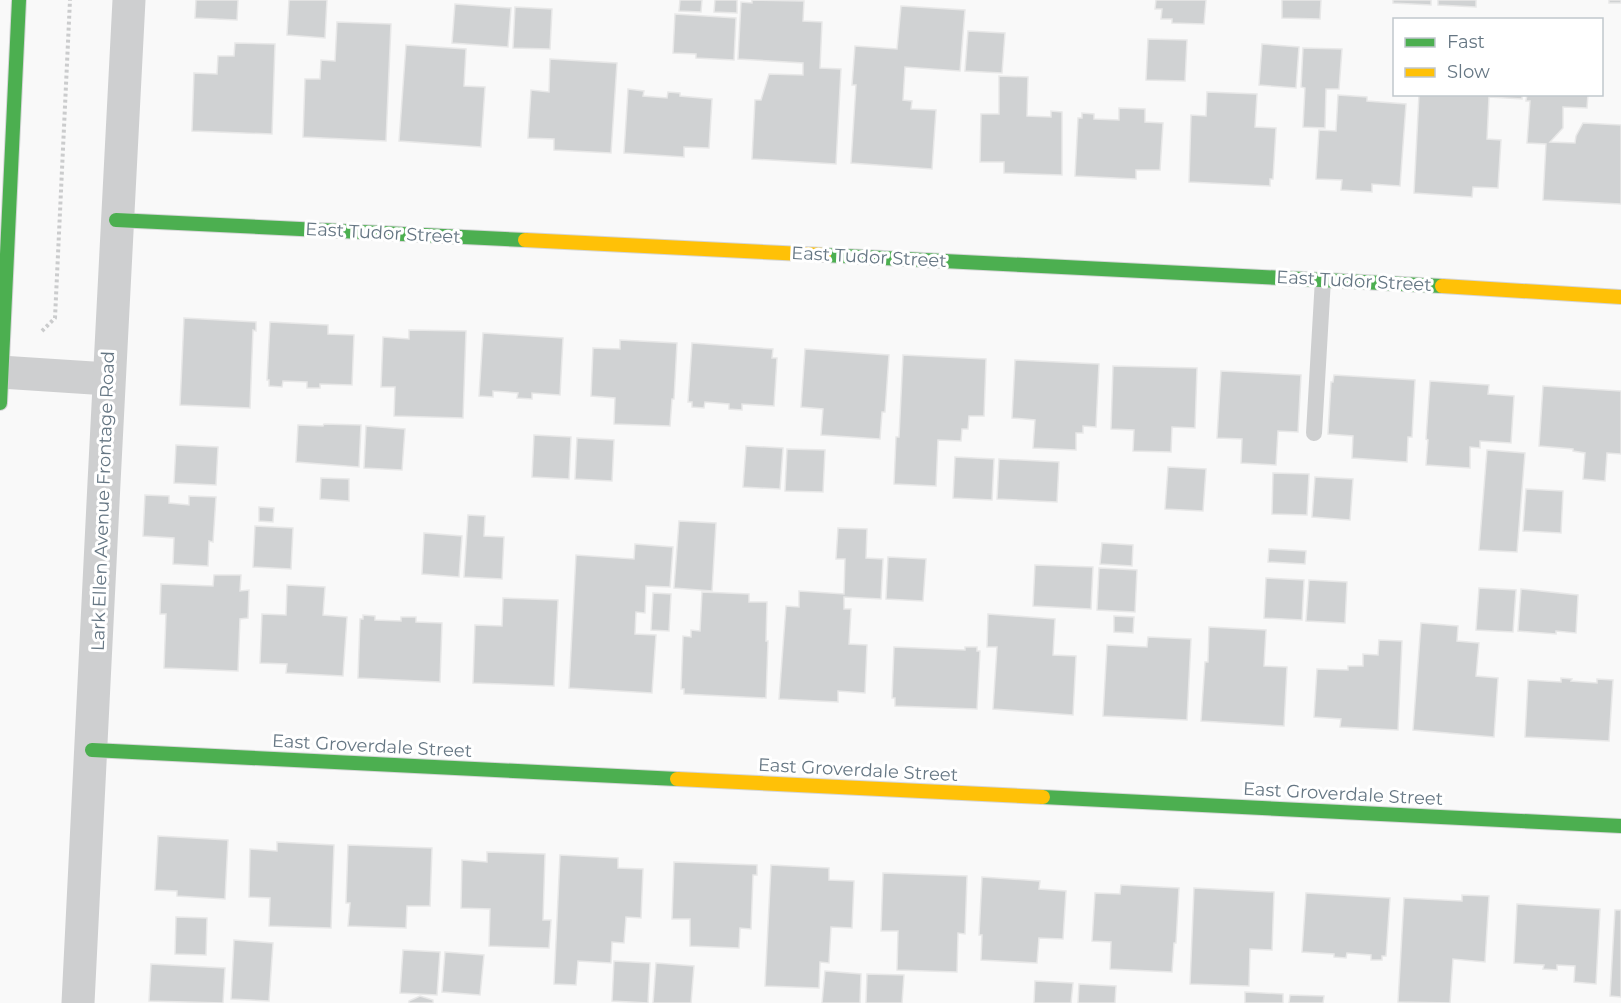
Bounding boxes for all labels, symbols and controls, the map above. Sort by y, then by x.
legend [1393,18,1603,96]
text: Fast [1447,31,1485,53]
text: Slow [1447,61,1490,83]
street label: East Tudor Street [305,218,461,248]
street label: East Tudor Street [791,242,947,272]
street label: East Tudor Street [1276,266,1432,296]
street label: Lark Ellen Avenue Frontage Road [87,351,119,651]
street label: East Groverdale Street [271,730,473,762]
street label: East Groverdale Street [757,754,959,786]
street label: East Groverdale Street [1242,778,1444,810]

